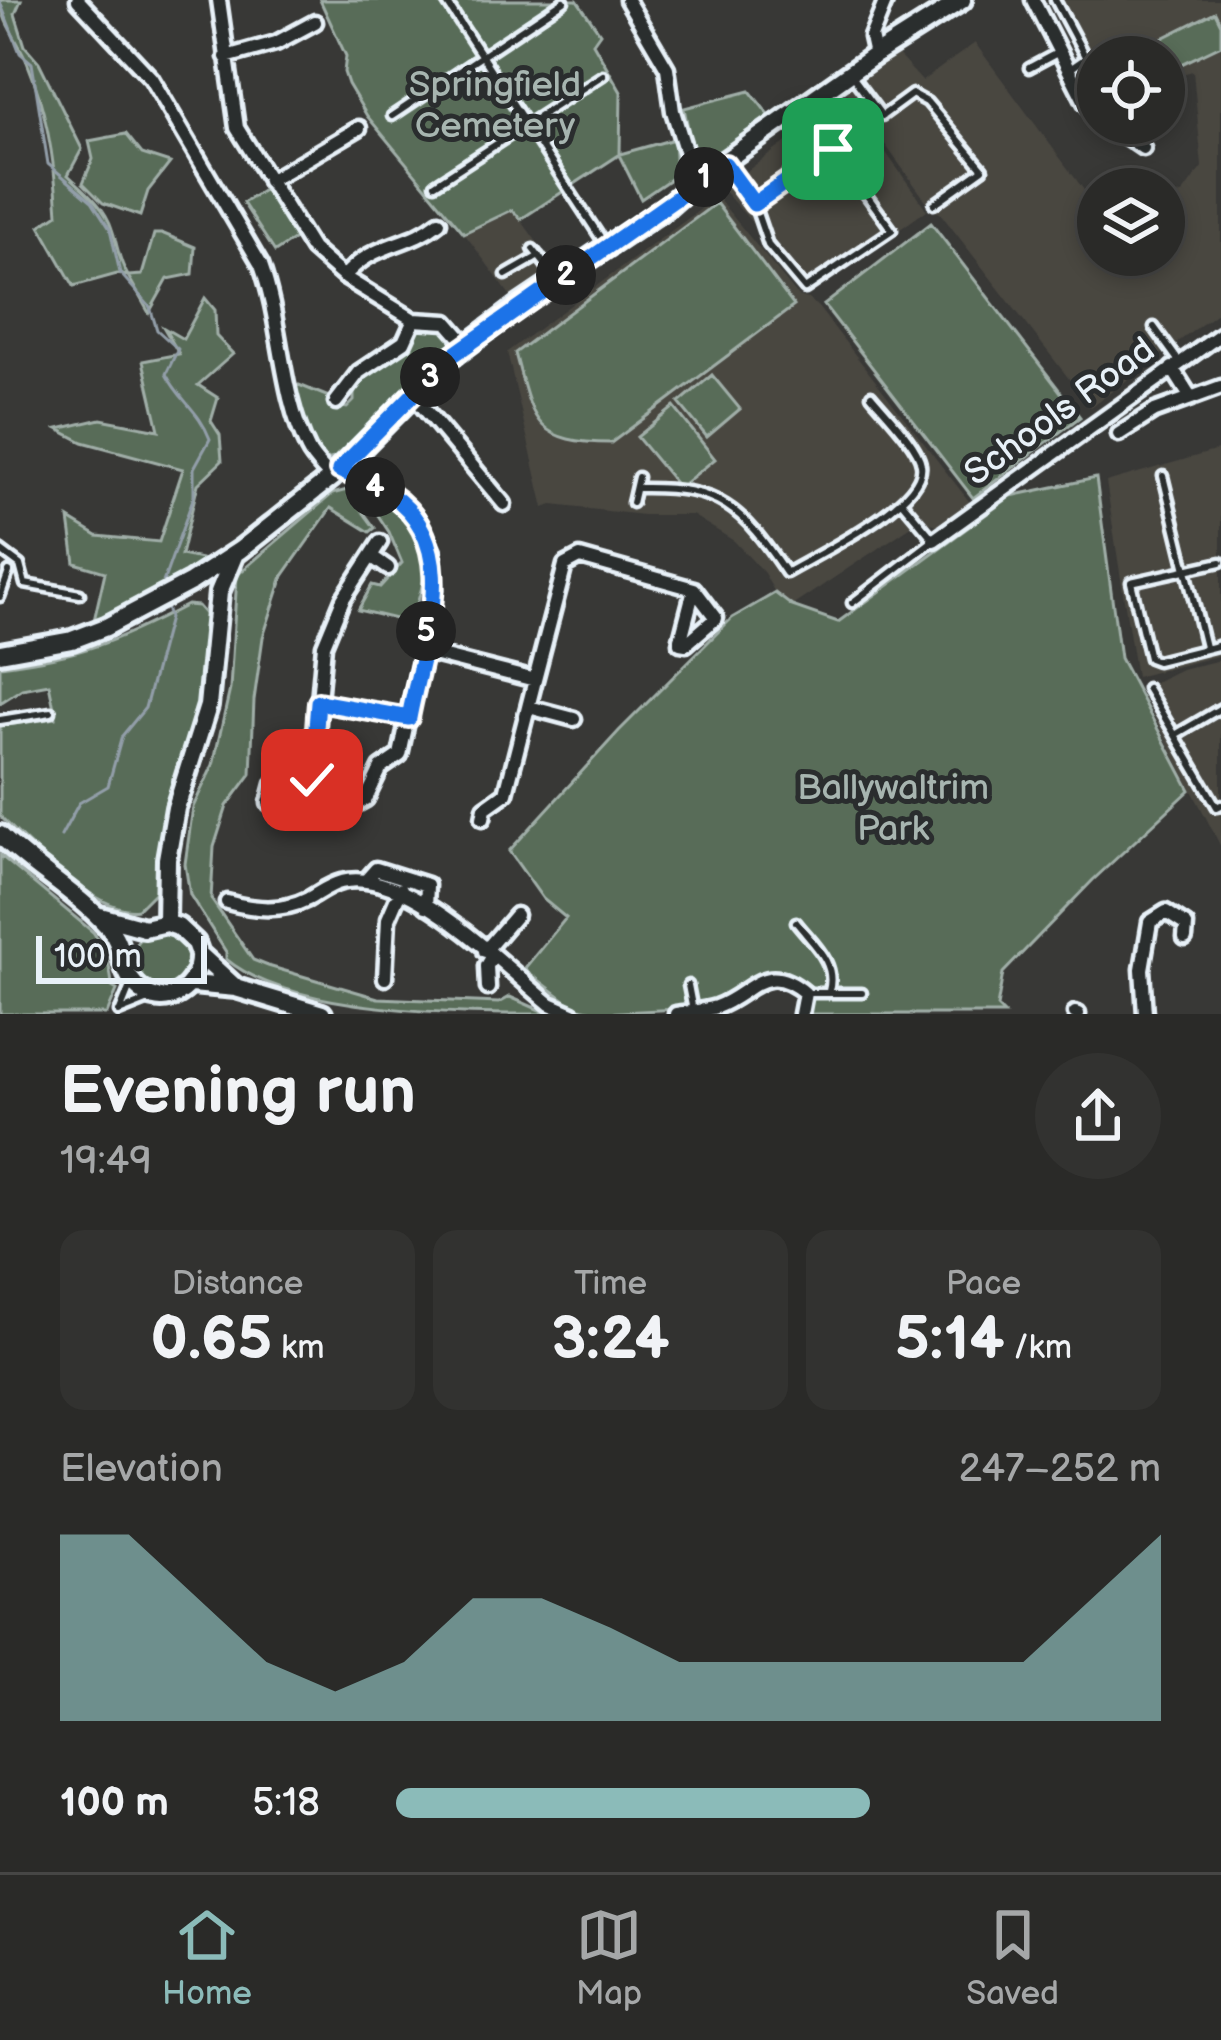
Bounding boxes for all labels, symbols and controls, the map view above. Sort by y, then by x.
map controls [1077,36,1185,276]
button: locate [1077,36,1185,144]
park label: Springfield Cemetery [409,64,581,148]
pin [782,98,884,200]
icon: arrive [800,116,866,182]
pin: 1 [674,147,734,207]
text: 1 [697,157,711,197]
button: layers [1077,168,1185,276]
pin: 2 [536,245,596,305]
text: 2 [556,255,576,295]
street label: Schools Road [957,329,1163,495]
pin: 3 [400,347,460,407]
text: 3 [420,357,440,397]
pin: 4 [345,457,405,517]
text: 4 [365,467,385,507]
pin: 5 [396,601,456,661]
text: 5 [416,611,436,651]
pin [261,729,363,831]
icon: check [279,747,345,813]
park label: Ballywaltrim Park [797,767,989,851]
scale bar [36,930,207,983]
text: 100 m [54,937,142,977]
text: Evening run [60,1053,416,1132]
button: share [1035,1053,1161,1179]
text: 19:49 [60,1138,152,1185]
text: Distance [172,1264,303,1304]
text: Time [574,1264,647,1304]
text: Pace [946,1264,1021,1304]
text: 0.65 [151,1304,272,1376]
text: 3:24 [551,1304,670,1376]
text: 5:14 [895,1304,1005,1376]
text: km [272,1328,324,1368]
text: /km [1005,1328,1072,1368]
text: Elevation [60,1446,223,1493]
text: 247–252 m [959,1446,1161,1493]
text: 100 m [60,1780,169,1827]
text: 5:18 [252,1780,320,1827]
tab: Home [162,1902,252,2014]
tab: Map [576,1902,642,2014]
tab: Saved [966,1902,1059,2014]

